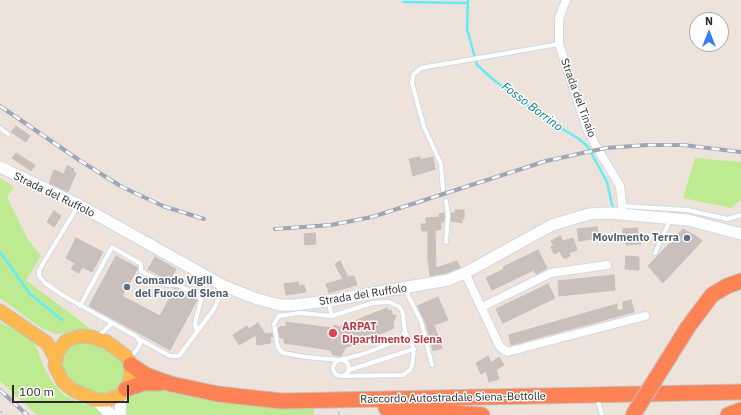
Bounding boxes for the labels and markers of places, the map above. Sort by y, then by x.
place label: Movimento Terra [592,231,679,245]
marker: Movimento Terra [682,233,692,243]
place label: Comando Vigili del Fuoco di Siena [135,274,229,300]
marker: Comando Vigili del Fuoco di Siena [122,282,132,292]
place label: ARPAT Dipartimento Siena [342,320,442,346]
marker: ARPAT Dipartimento Siena [327,327,339,339]

